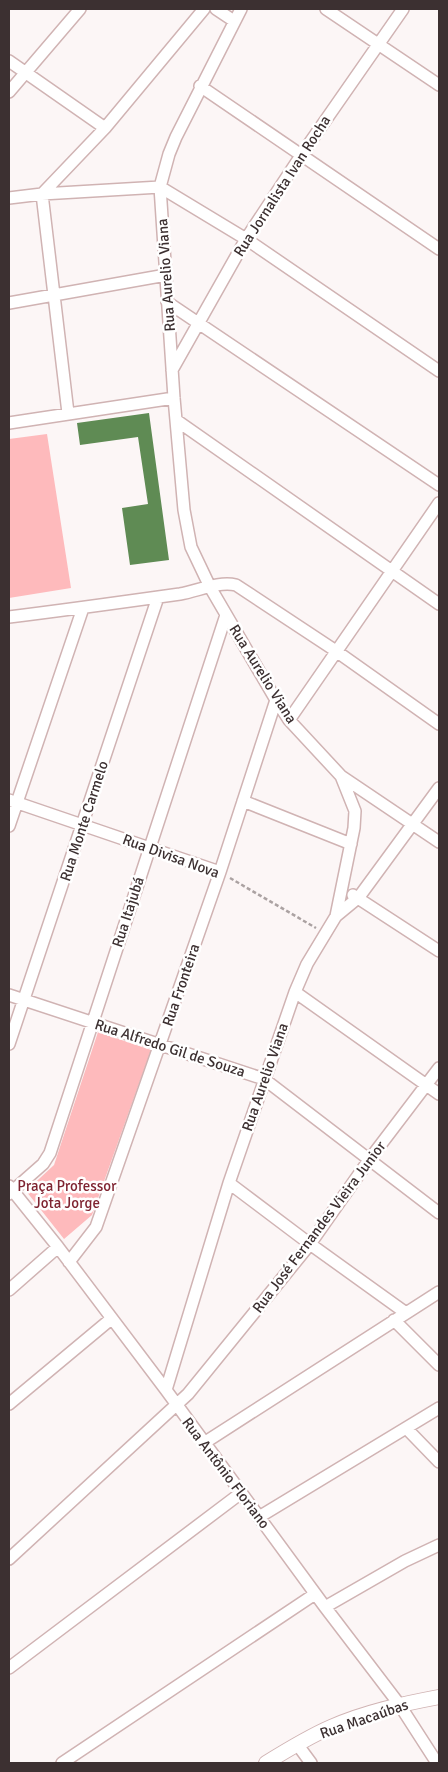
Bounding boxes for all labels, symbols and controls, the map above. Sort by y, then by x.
street label: Rua Jornalista Ivan Rocha [230,112,334,260]
street label: Rua Aurelio Viana [153,218,179,332]
street label: Rua Aurelio Viana [225,621,301,727]
street label: Rua Monte Carmelo [56,758,112,883]
street label: Rua Divisa Nova [120,830,222,882]
street label: Rua Itajubá [108,875,148,949]
street label: Rua Fronteira [158,941,204,1029]
street label: Rua Alfredo Gil de Souza [93,1015,247,1081]
street label: Rua Aurelio Viana [238,1020,292,1134]
street label: Rua José Fernandes Vieira Junior [248,1137,390,1316]
park label: Praça Professor Jota Jorge [17,1177,117,1212]
street label: Rua Antônio Floriano [178,1414,274,1532]
street label: Rua Macaúbas [317,1695,411,1743]

